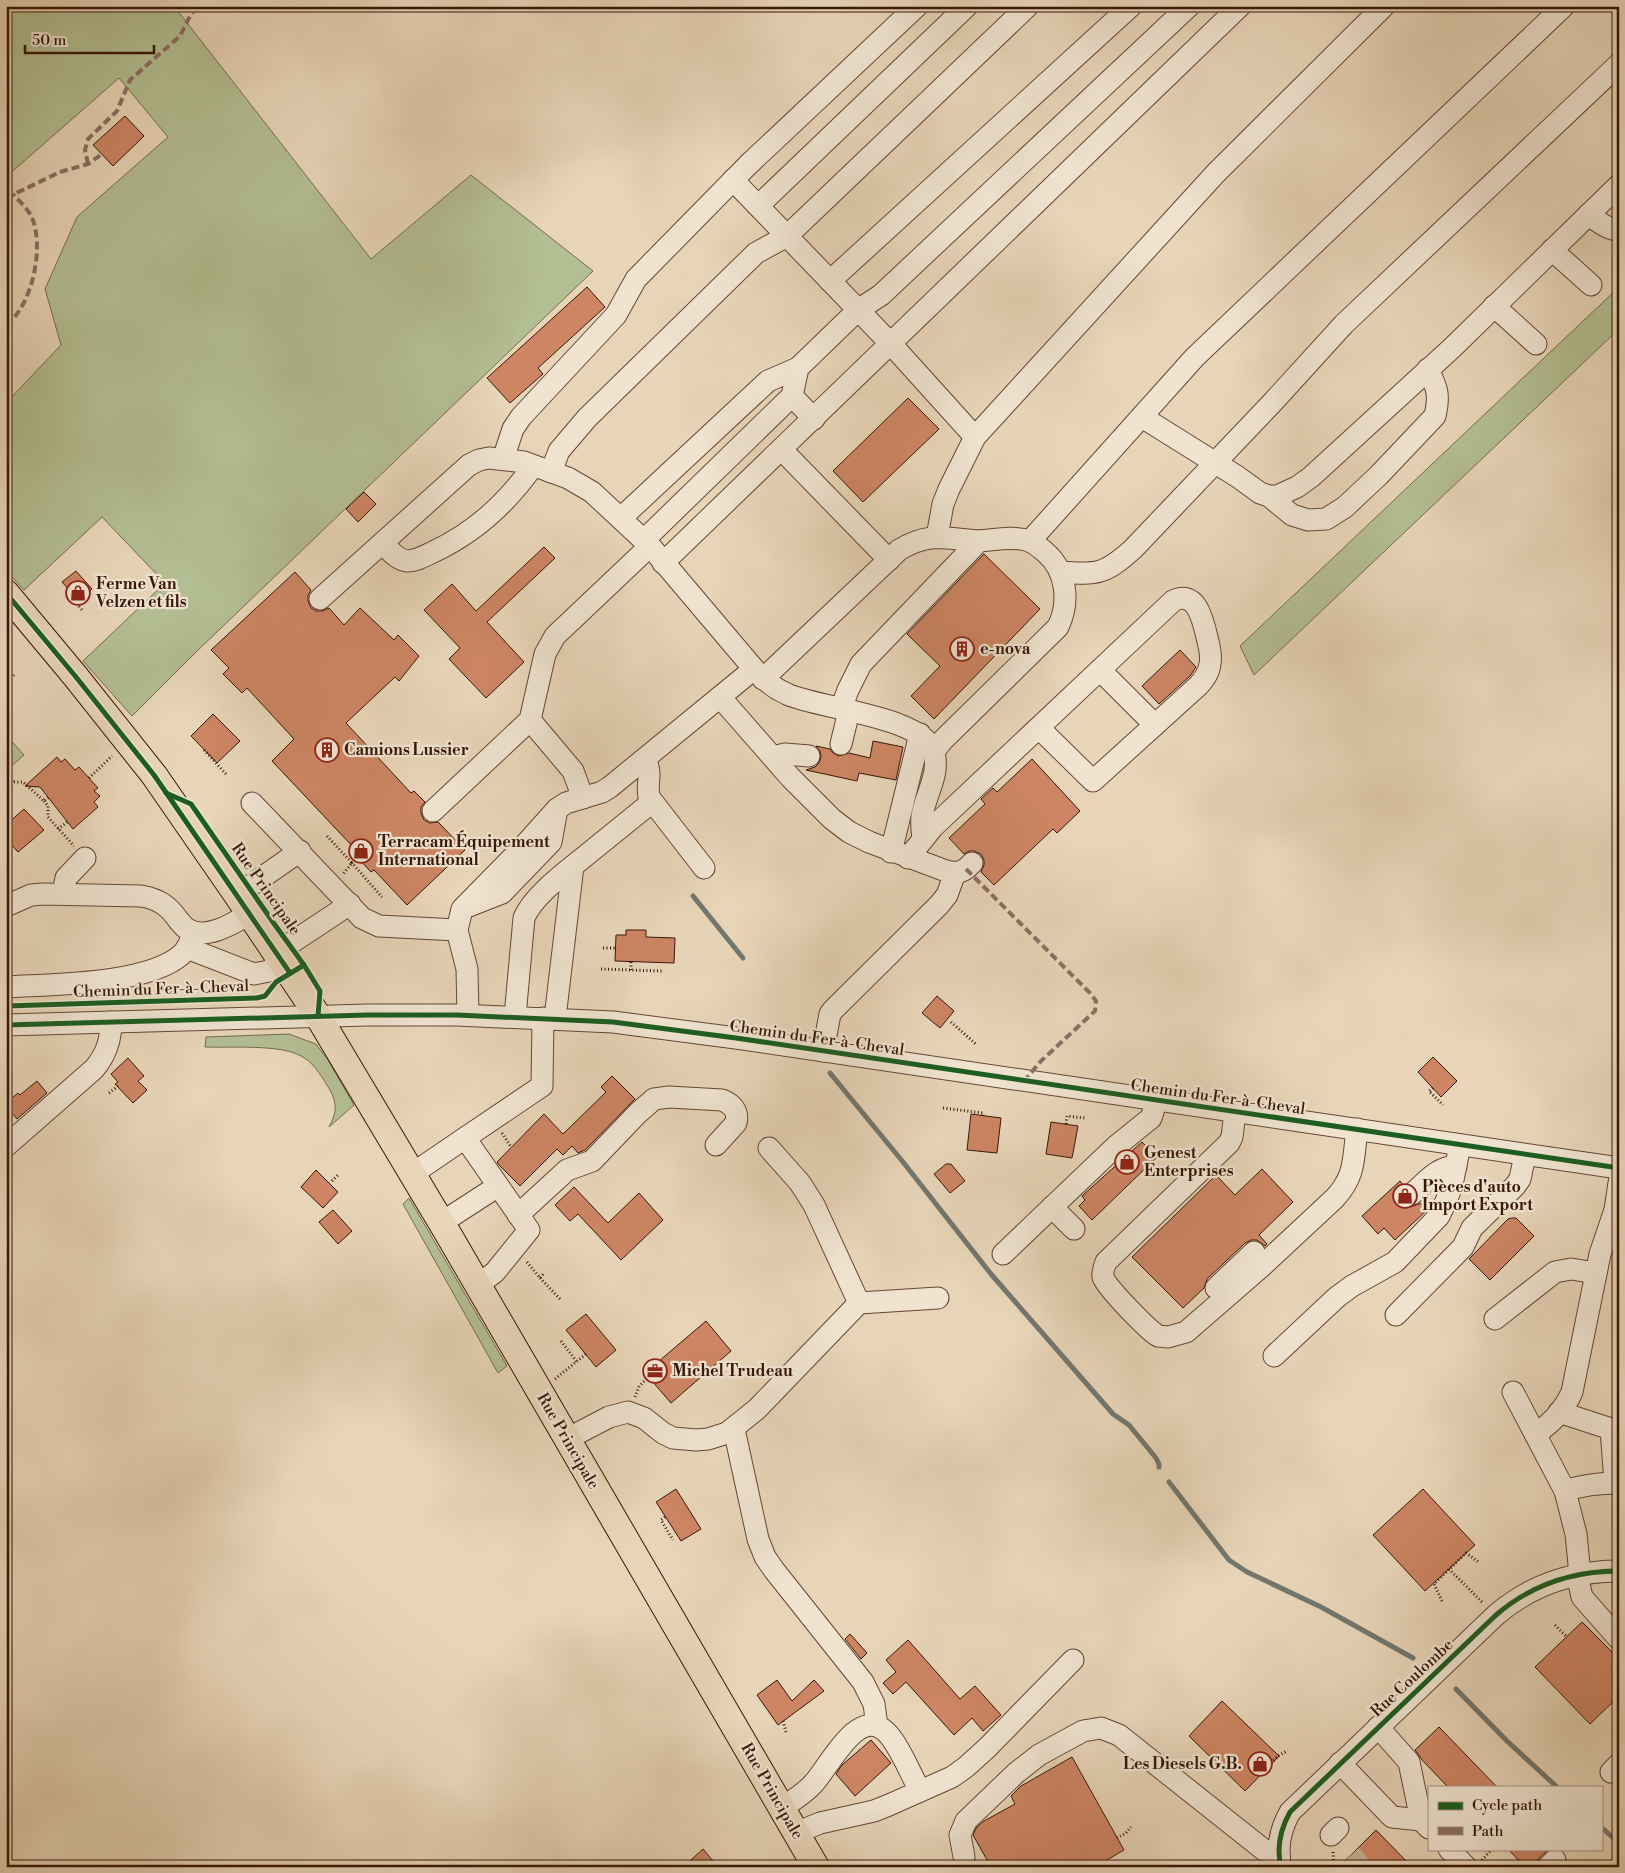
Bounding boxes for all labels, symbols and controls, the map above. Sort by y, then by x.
scale bar [25,22,154,54]
text: 50 m [32,31,66,50]
place label: Ferme Van Velzen et fils [95,574,187,612]
shop icon: Ferme Van Velzen et fils [65,580,91,606]
building icon: e-nova [949,636,975,662]
place label: e-nova [980,639,1031,659]
building icon: Camions Lussier [314,737,340,763]
place label: Camions Lussier [344,740,469,760]
place label: Terracam Équipement International [378,830,550,870]
shop icon: Terracam Équipement International [348,838,374,864]
street label: Rue Principale [227,839,305,939]
street label: Chemin du Fer-à-Cheval [73,976,250,1002]
street label: Chemin du Fer-à-Cheval [728,1016,906,1060]
street label: Chemin du Fer-à-Cheval [1129,1075,1307,1119]
place label: Genest Enterprises [1144,1143,1234,1181]
shop icon: Genest Enterprises [1114,1149,1140,1175]
place label: Pièces d'auto Import Export [1422,1177,1533,1215]
shop icon: Pièces d'auto Import Export [1392,1183,1418,1209]
office icon: Michel Trudeau [642,1358,668,1384]
place label: Michel Trudeau [672,1361,793,1381]
street label: Rue Principale [532,1389,604,1493]
street label: Rue Coulombe [1367,1635,1457,1721]
street label: Rue Principale [736,1739,808,1843]
shop icon: Les Diesels G.B. [1247,1751,1273,1777]
place label: Les Diesels G.B. [1123,1754,1242,1774]
legend [1428,1786,1602,1850]
text: Cycle path [1472,1796,1542,1815]
text: Path [1472,1822,1504,1841]

